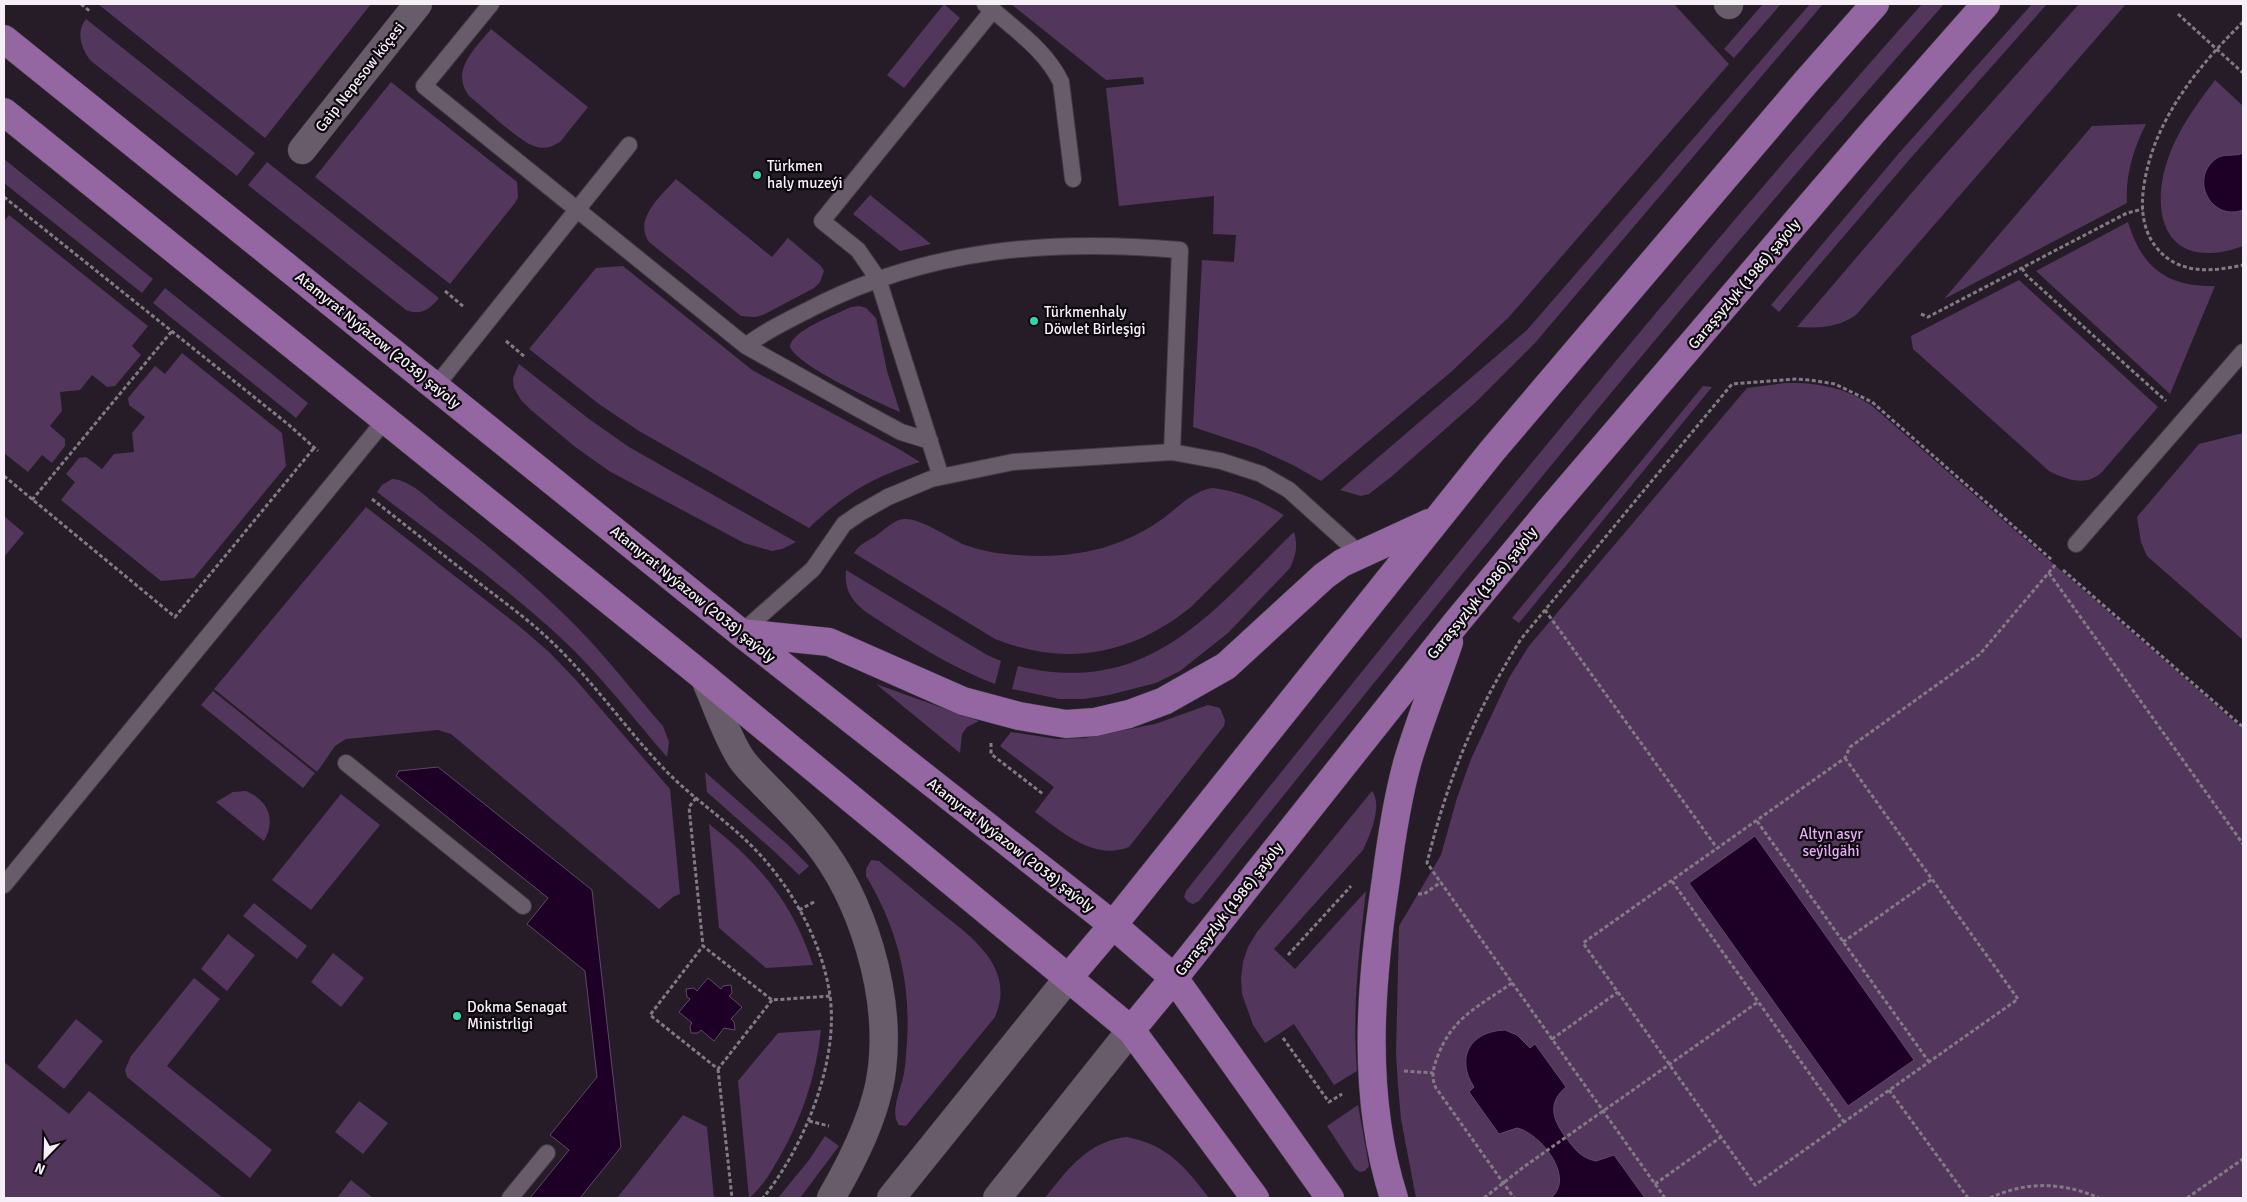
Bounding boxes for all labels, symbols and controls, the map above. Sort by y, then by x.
street label: Gaip Nepesow köçesi [312,19,408,135]
place label: Türkmen haly muzeýi [767,157,842,192]
marker: Türkmen haly muzeýi [751,169,763,181]
street label: Garaşsyzlyk (1986) şaýoly [1684,215,1804,353]
street label: Atamyrat Nyýazow (2038) şaýoly [292,268,464,412]
place label: Türkmenhaly Döwlet Birleşigi [1044,303,1146,338]
marker: Türkmenhaly Döwlet Birleşigi [1028,315,1040,327]
street label: Atamyrat Nyýazow (2038) şaýoly [607,522,779,666]
street label: Garaşsyzlyk (1986) şaýoly [1423,523,1541,663]
street label: Atamyrat Nyýazow (2038) şaýoly [924,774,1098,916]
park label: Altyn asyr seýilgähi [1799,825,1863,860]
street label: Garaşsyzlyk (1986) şaýoly [1171,839,1287,979]
place label: Dokma Senagat Ministrligi [467,998,567,1033]
marker: Dokma Senagat Ministrligi [451,1010,463,1022]
north arrow [20,1132,70,1182]
text: N [32,1159,48,1178]

